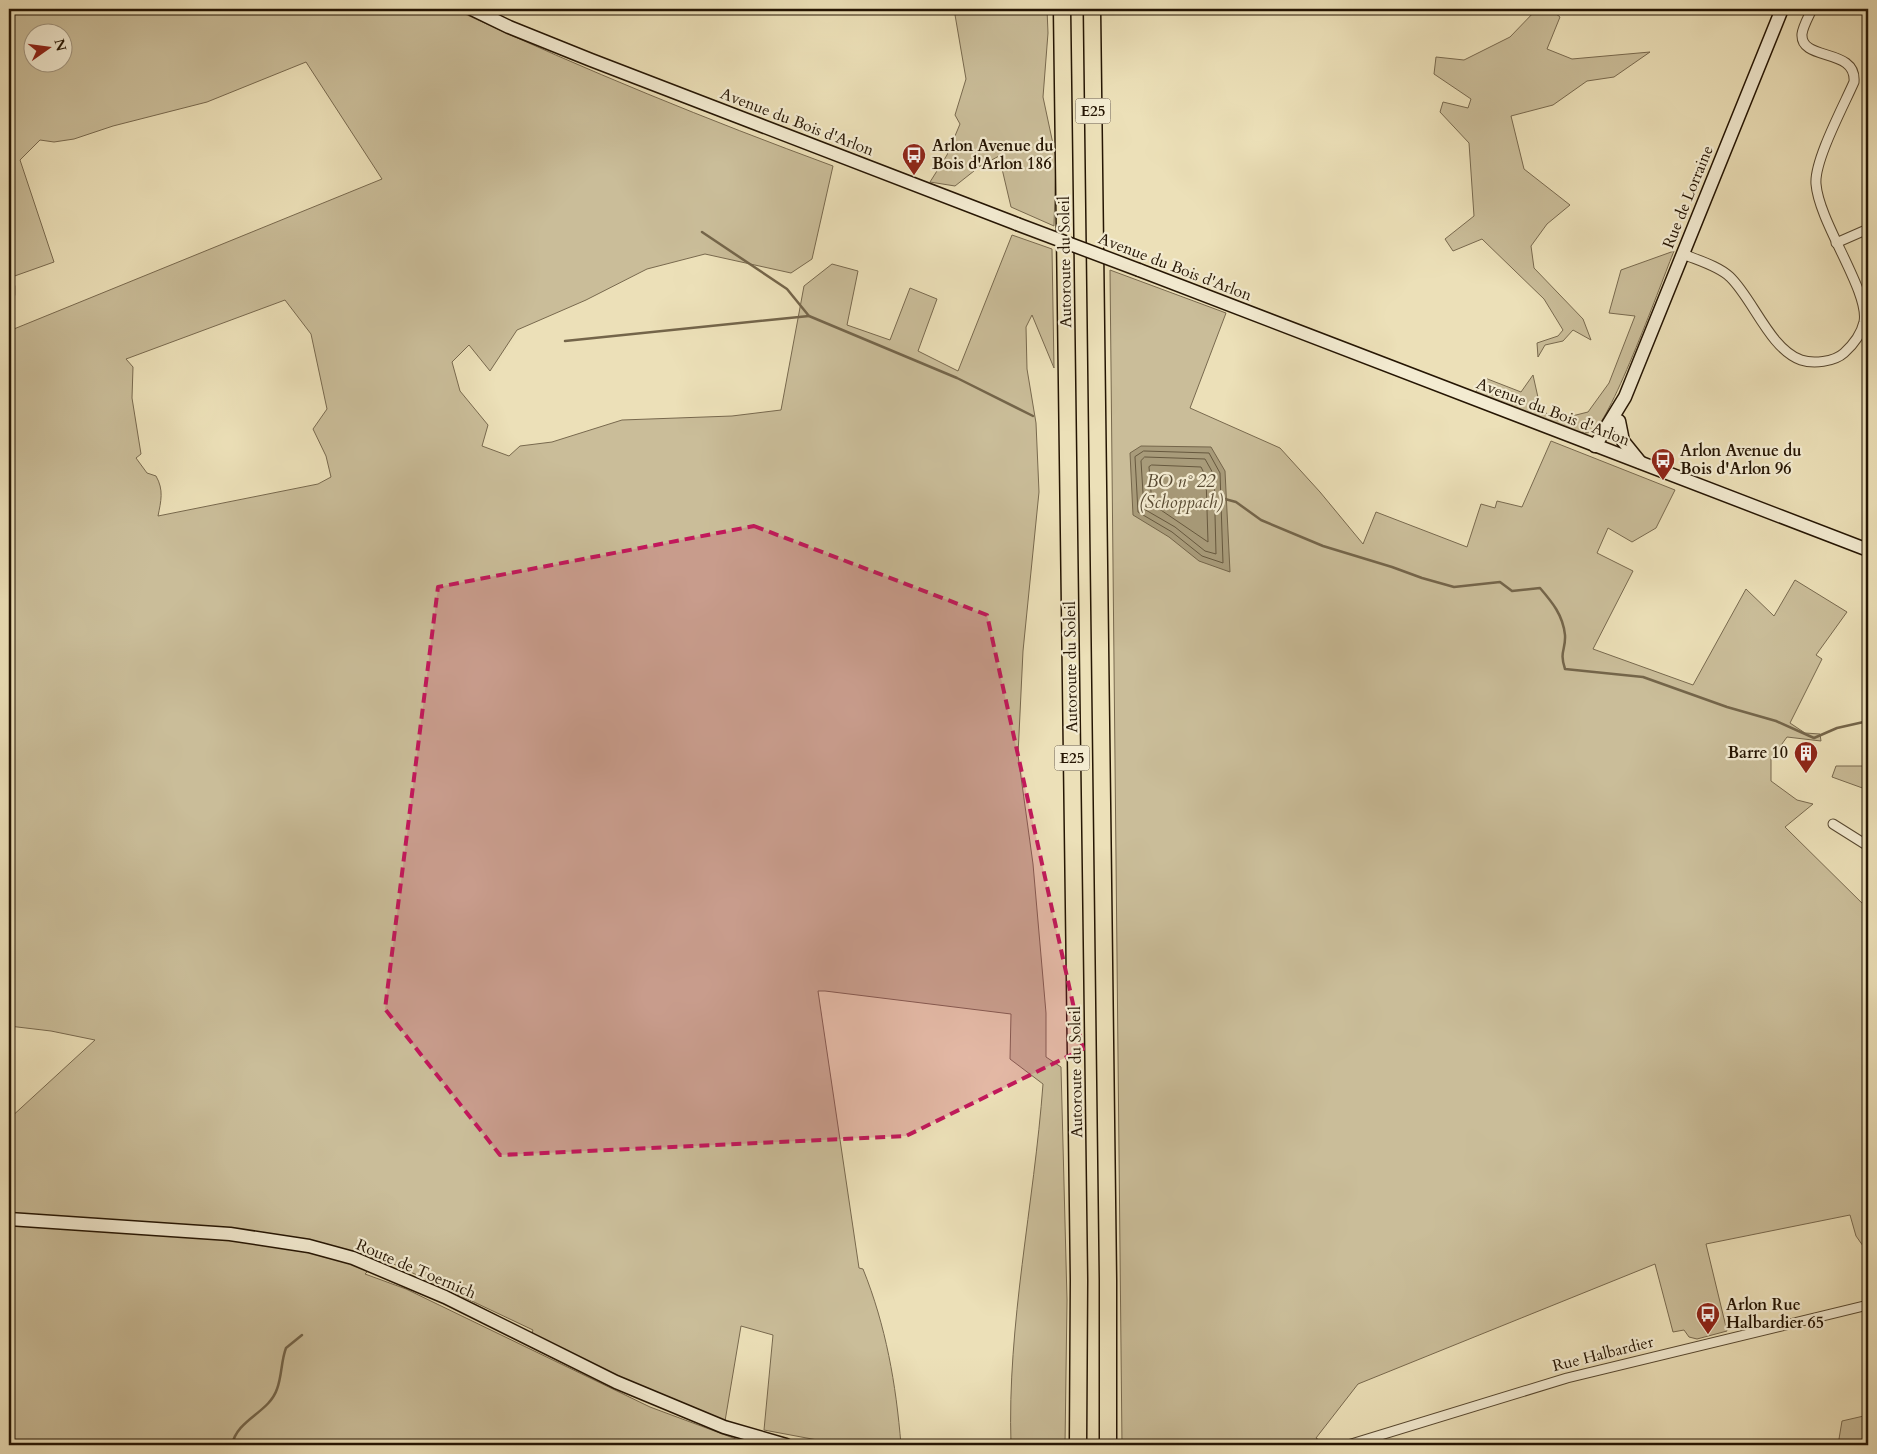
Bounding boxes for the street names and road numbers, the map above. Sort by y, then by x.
street label: Avenue du Bois d'Arlon [717,83,877,161]
road number: E25 [1076,98,1110,124]
street label: Rue de Lorraine [1657,142,1719,252]
street label: Autoroute du Soleil [1053,196,1077,328]
street label: Avenue du Bois d'Arlon [1095,228,1255,306]
street label: Avenue du Bois d'Arlon [1473,373,1633,451]
street label: Autoroute du Soleil [1059,601,1083,733]
road number: E25 [1054,746,1090,770]
street label: Autoroute du Soleil [1064,1006,1088,1138]
street label: Route de Toernich [353,1234,480,1304]
street label: Rue Halbardier [1550,1331,1656,1377]

